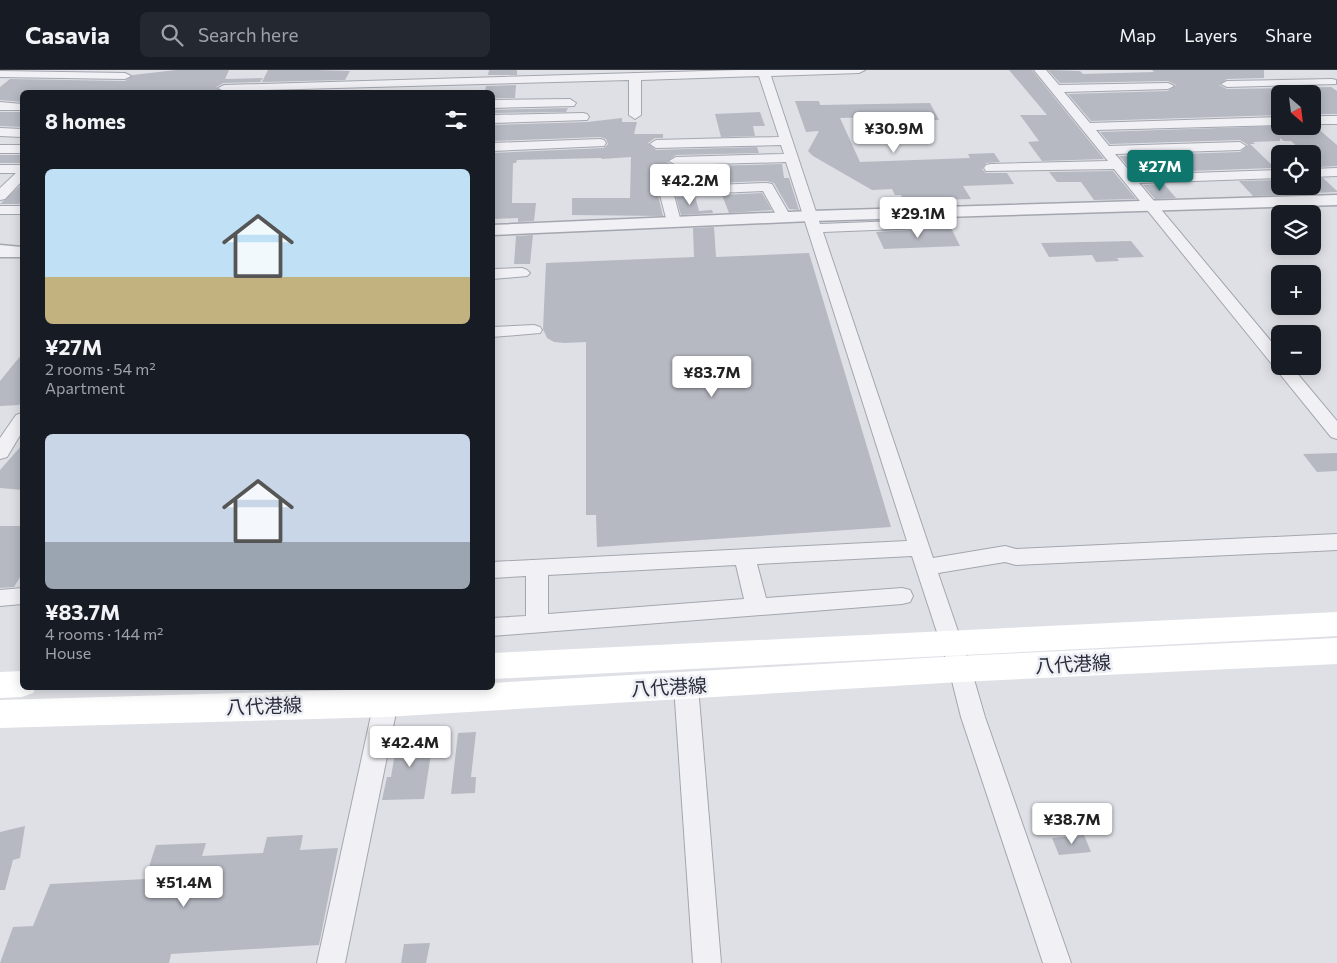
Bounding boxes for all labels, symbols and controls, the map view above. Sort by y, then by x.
search box [140,12,490,57]
text: Casavia [25,20,110,49]
icon: search [158,21,186,49]
text: Search here [198,23,298,46]
text: Map [1119,24,1156,46]
text: Layers [1184,24,1237,46]
text: Share [1265,24,1312,46]
north arrow [1271,85,1321,135]
map controls [1271,85,1321,375]
icon: filters [442,106,470,134]
text: 8 homes [45,108,126,133]
pin: ¥30.9M [853,112,935,154]
text: ¥30.9M [864,118,924,137]
button: locate [1271,145,1321,195]
pin: ¥27M [1130,150,1190,192]
text: ¥27M [1138,156,1182,175]
pin: ¥42.2M [649,164,731,206]
text: ¥42.2M [661,170,719,189]
pin: ¥29.1M [877,196,959,239]
icon: home [213,201,303,291]
text: ¥29.1M [891,203,945,222]
button: layers [1271,205,1321,255]
button: + [1271,265,1321,315]
button: − [1271,325,1321,375]
text: ¥27M [45,334,102,359]
pin: ¥83.7M [671,356,753,398]
text: 2 rooms · 54 m² [45,359,156,378]
text: ¥83.7M [683,362,741,381]
text: Apartment [45,378,125,397]
icon: home [213,466,303,556]
text: ¥83.7M [45,599,120,624]
text: 4 rooms · 144 m² [45,624,164,643]
text: House [45,643,91,662]
street label: 八代港線 [1034,650,1112,677]
street label: 八代港線 [630,673,708,700]
street label: 八代港線 [226,693,302,718]
pin: ¥42.4M [369,726,451,768]
text: ¥42.4M [381,732,439,751]
pin: ¥38.7M [1031,802,1113,845]
text: ¥38.7M [1043,809,1101,828]
pin: ¥51.4M [143,866,225,908]
text: ¥51.4M [156,872,212,891]

